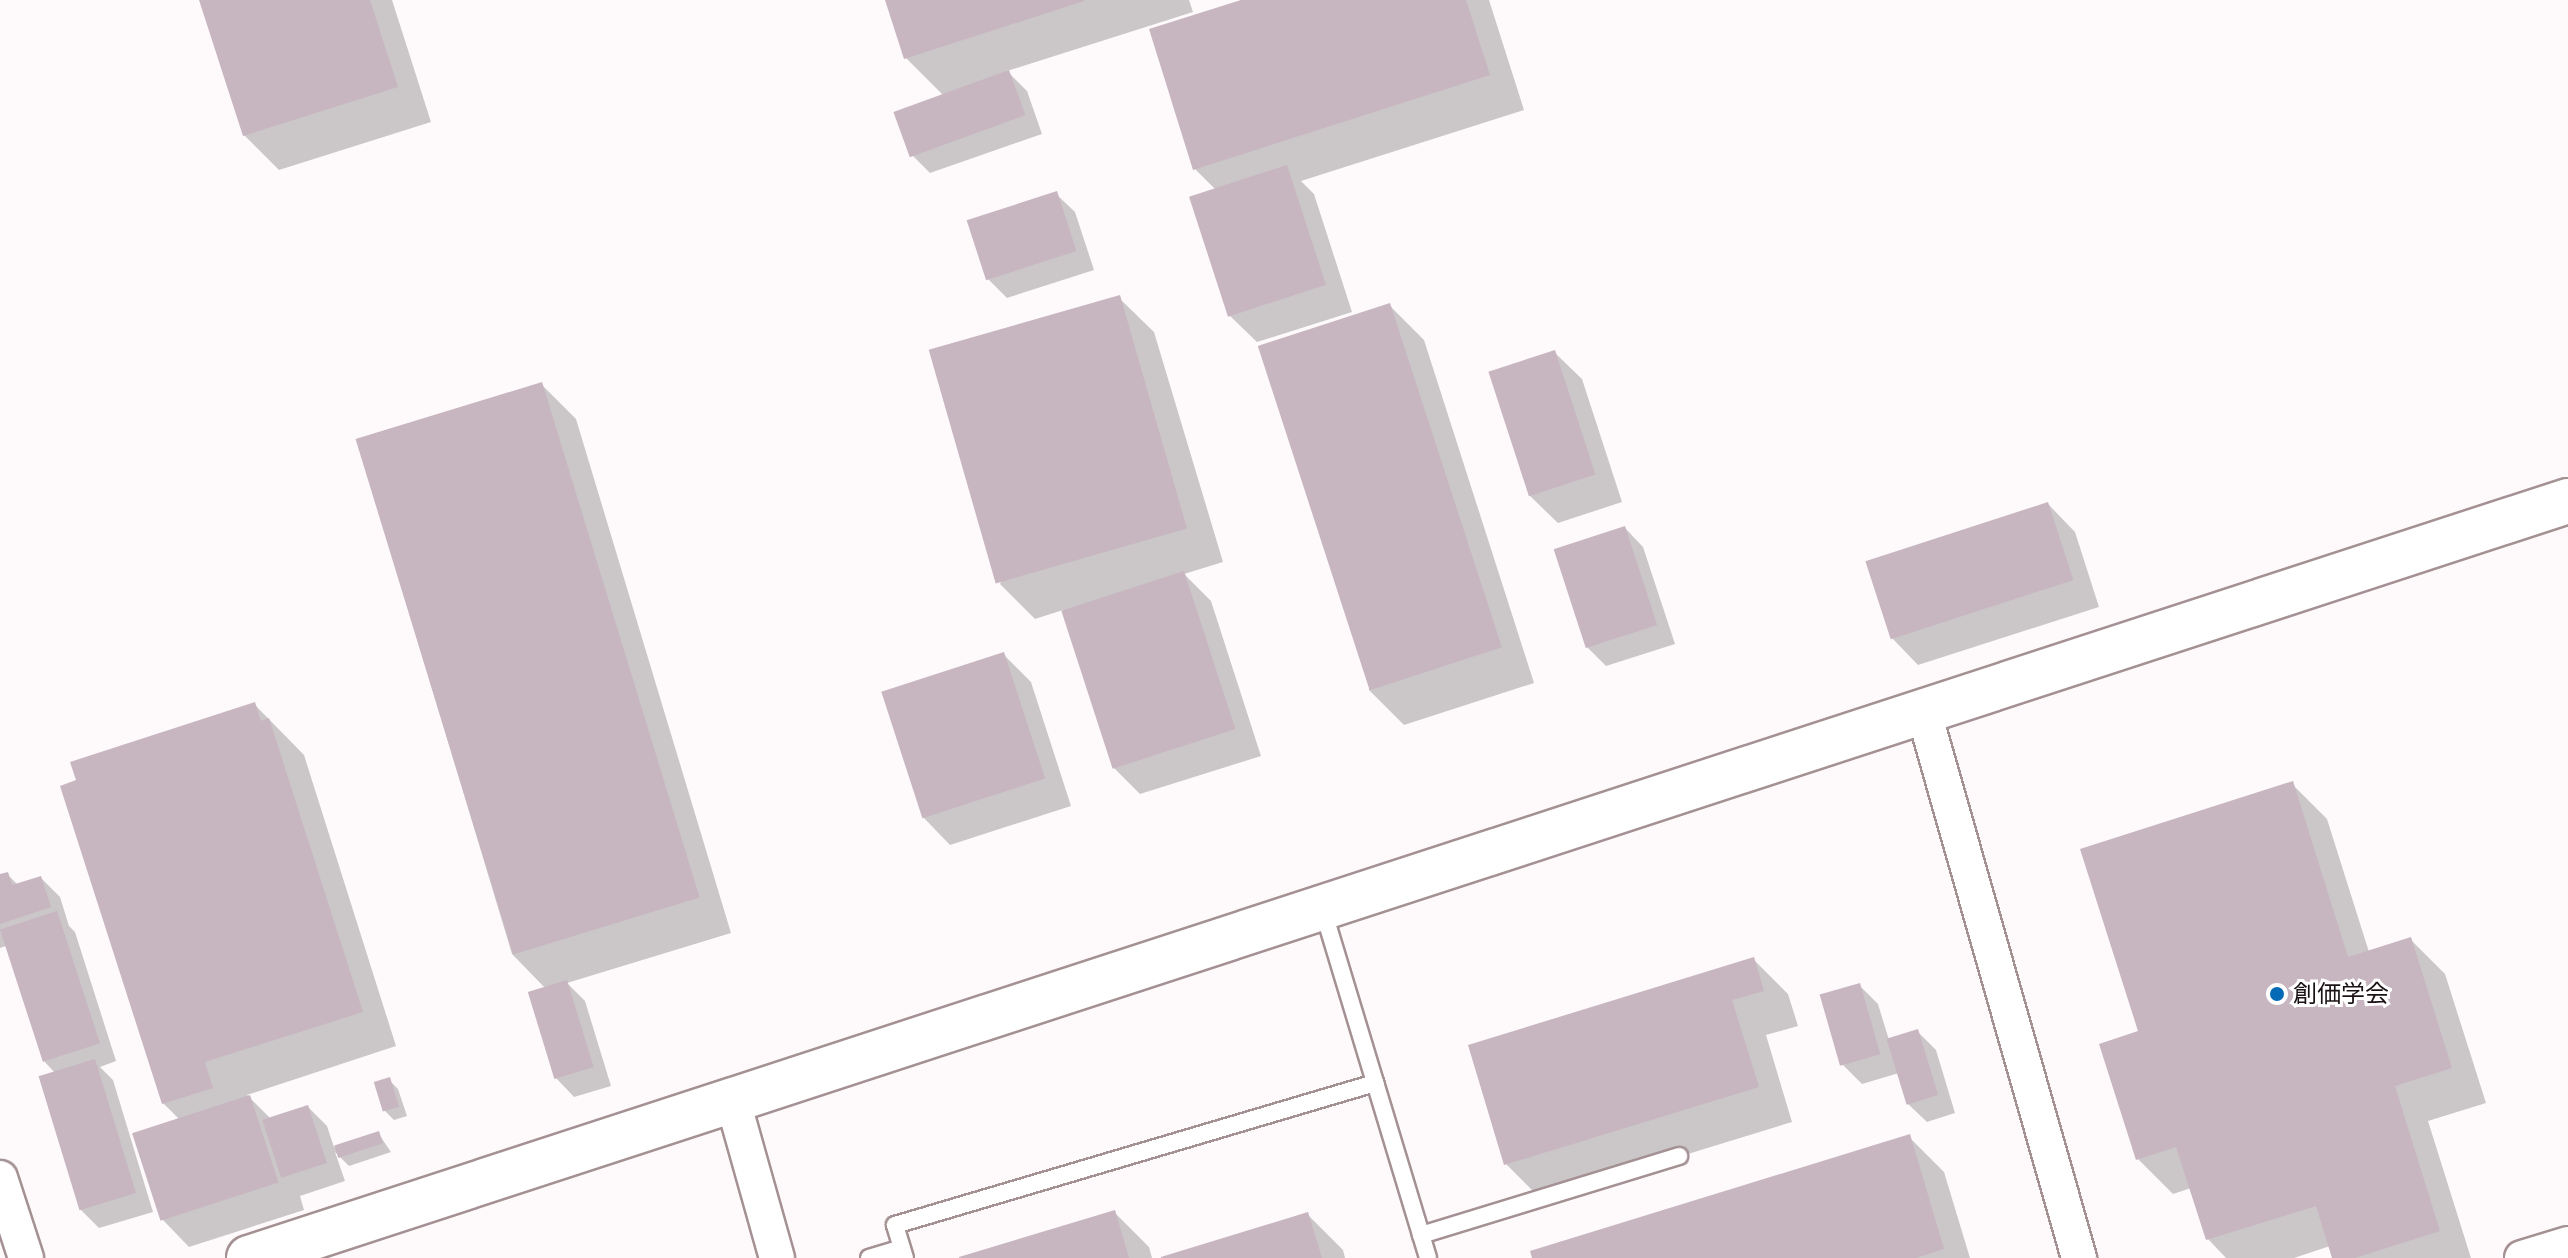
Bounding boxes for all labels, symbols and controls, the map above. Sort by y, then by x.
place label: 創価学会 [2293,980,2389,1008]
marker: 創価学会 [2268,985,2286,1003]

